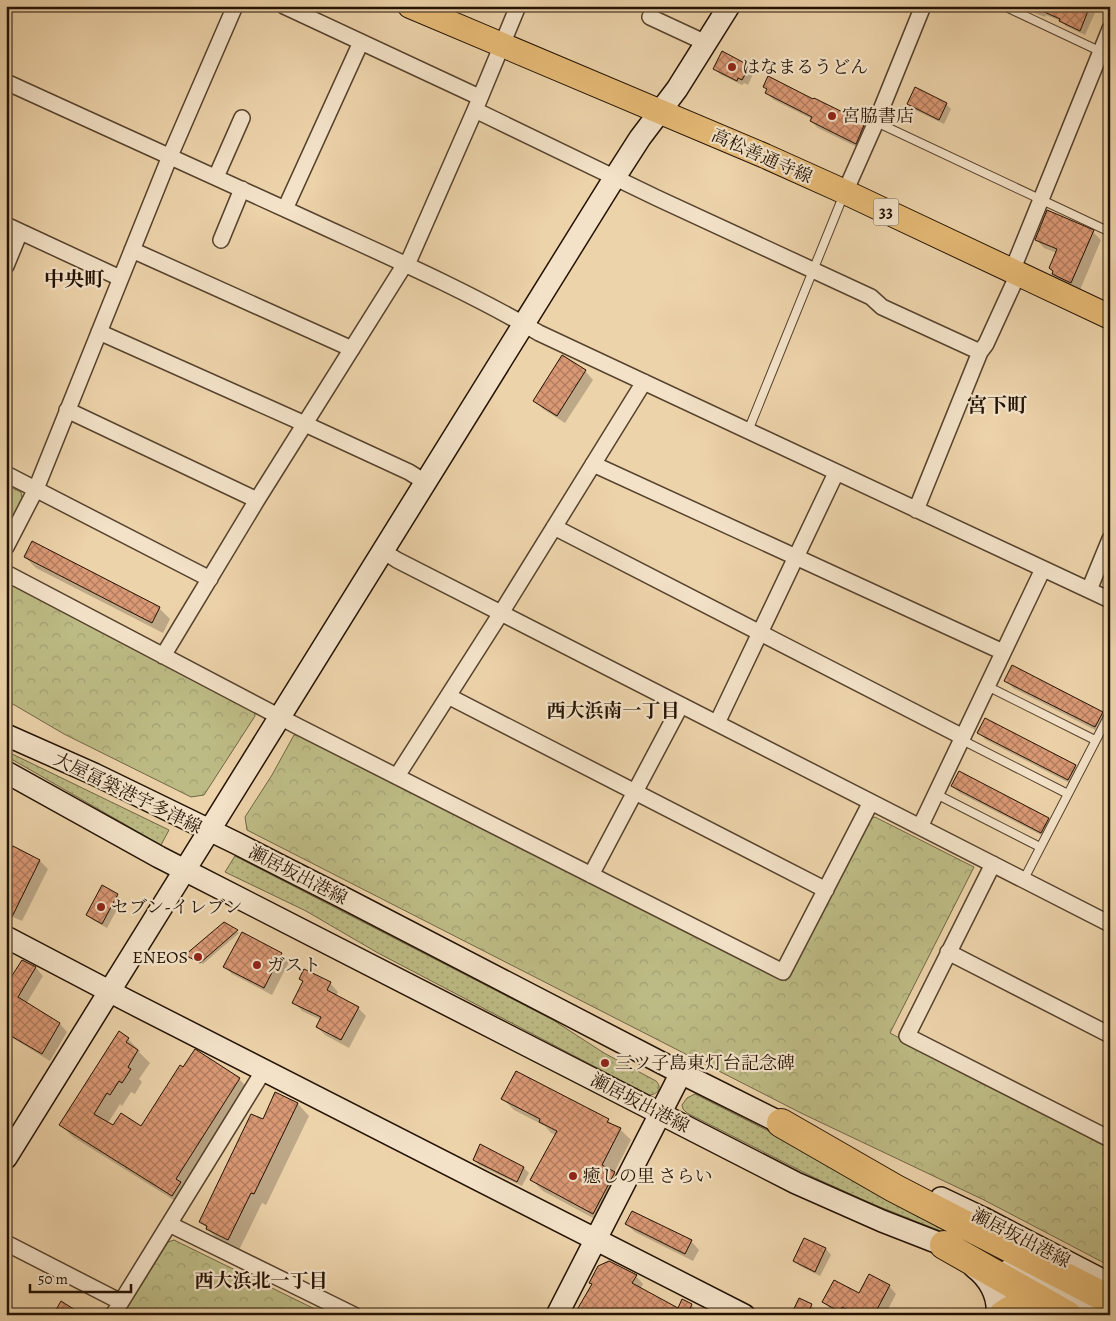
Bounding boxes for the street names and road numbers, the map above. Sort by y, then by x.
street label: 高松善通寺線 [708,123,816,189]
road number: 33 [874,198,898,226]
street label: 大屋冨築港宇多津線 [50,747,206,839]
street label: 瀬居坂出港線 [244,840,352,910]
street label: 瀬居坂出港線 [586,1068,694,1138]
street label: 瀬居坂出港線 [967,1203,1075,1273]

